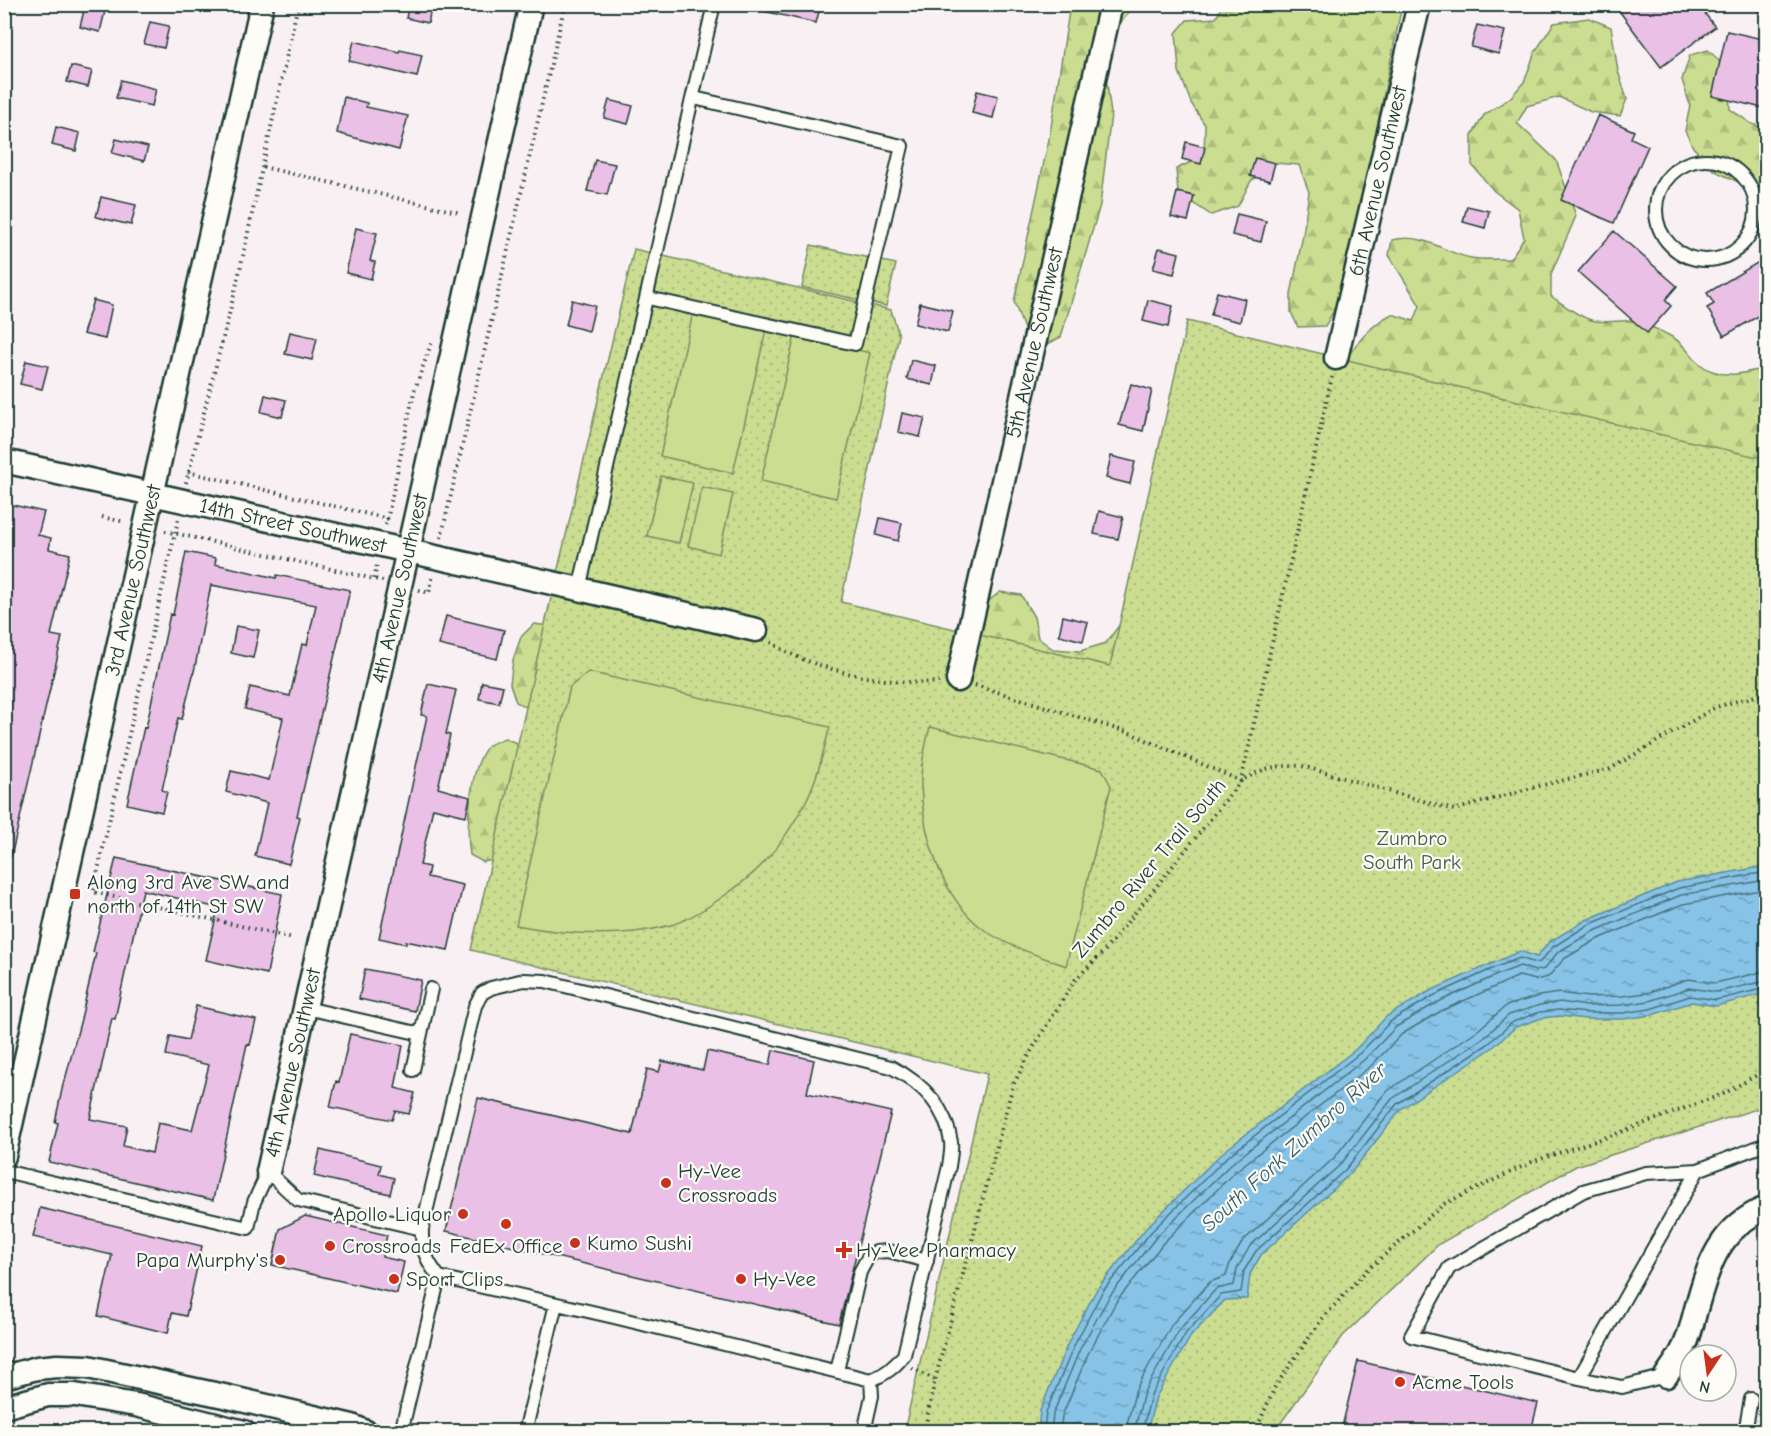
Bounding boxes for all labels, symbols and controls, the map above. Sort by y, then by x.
street label: 6th Avenue Southwest [1344,82,1412,278]
street label: 5th Avenue Southwest [1001,244,1068,440]
street label: 3rd Avenue Southwest [100,481,166,678]
street label: 4th Avenue Southwest [366,491,433,686]
street label: 14th Street Southwest [197,493,390,558]
street label: Zumbro River Trail South [1067,774,1231,962]
park label: Zumbro South Park [1363,826,1461,874]
place label: Along 3rd Ave SW and north of 14th St SW [87,870,290,918]
marker: Along 3rd Ave SW and north of 14th St SW [68,887,82,901]
street label: 4th Avenue Southwest [260,965,326,1160]
water label: South Fork Zumbro River [1196,1056,1393,1237]
place label: Hy-Vee Crossroads [678,1159,777,1207]
marker: Hy-Vee Crossroads [659,1176,673,1190]
place label: Apollo Liquor [333,1202,452,1226]
marker: Apollo Liquor [456,1207,470,1221]
marker: FedEx Office [499,1217,513,1231]
place label: Kumo Sushi [587,1231,692,1255]
place label: Crossroads [342,1234,441,1258]
place label: FedEx Office [450,1234,562,1258]
marker: Kumo Sushi [568,1236,582,1250]
place label: Hy-Vee Pharmacy [856,1238,1017,1262]
marker: Crossroads [323,1239,337,1253]
marker: Hy-Vee Pharmacy [837,1243,851,1257]
place label: Papa Murphy's [136,1248,268,1272]
marker: Papa Murphy's [273,1253,287,1267]
place label: Sport Clips [406,1267,503,1291]
place label: Hy-Vee [753,1267,816,1291]
marker: Sport Clips [387,1272,401,1286]
marker: Hy-Vee [734,1272,748,1286]
north arrow [1678,1343,1738,1403]
place label: Acme Tools [1412,1370,1514,1394]
marker: Acme Tools [1393,1375,1407,1389]
text: N [1698,1377,1712,1397]

